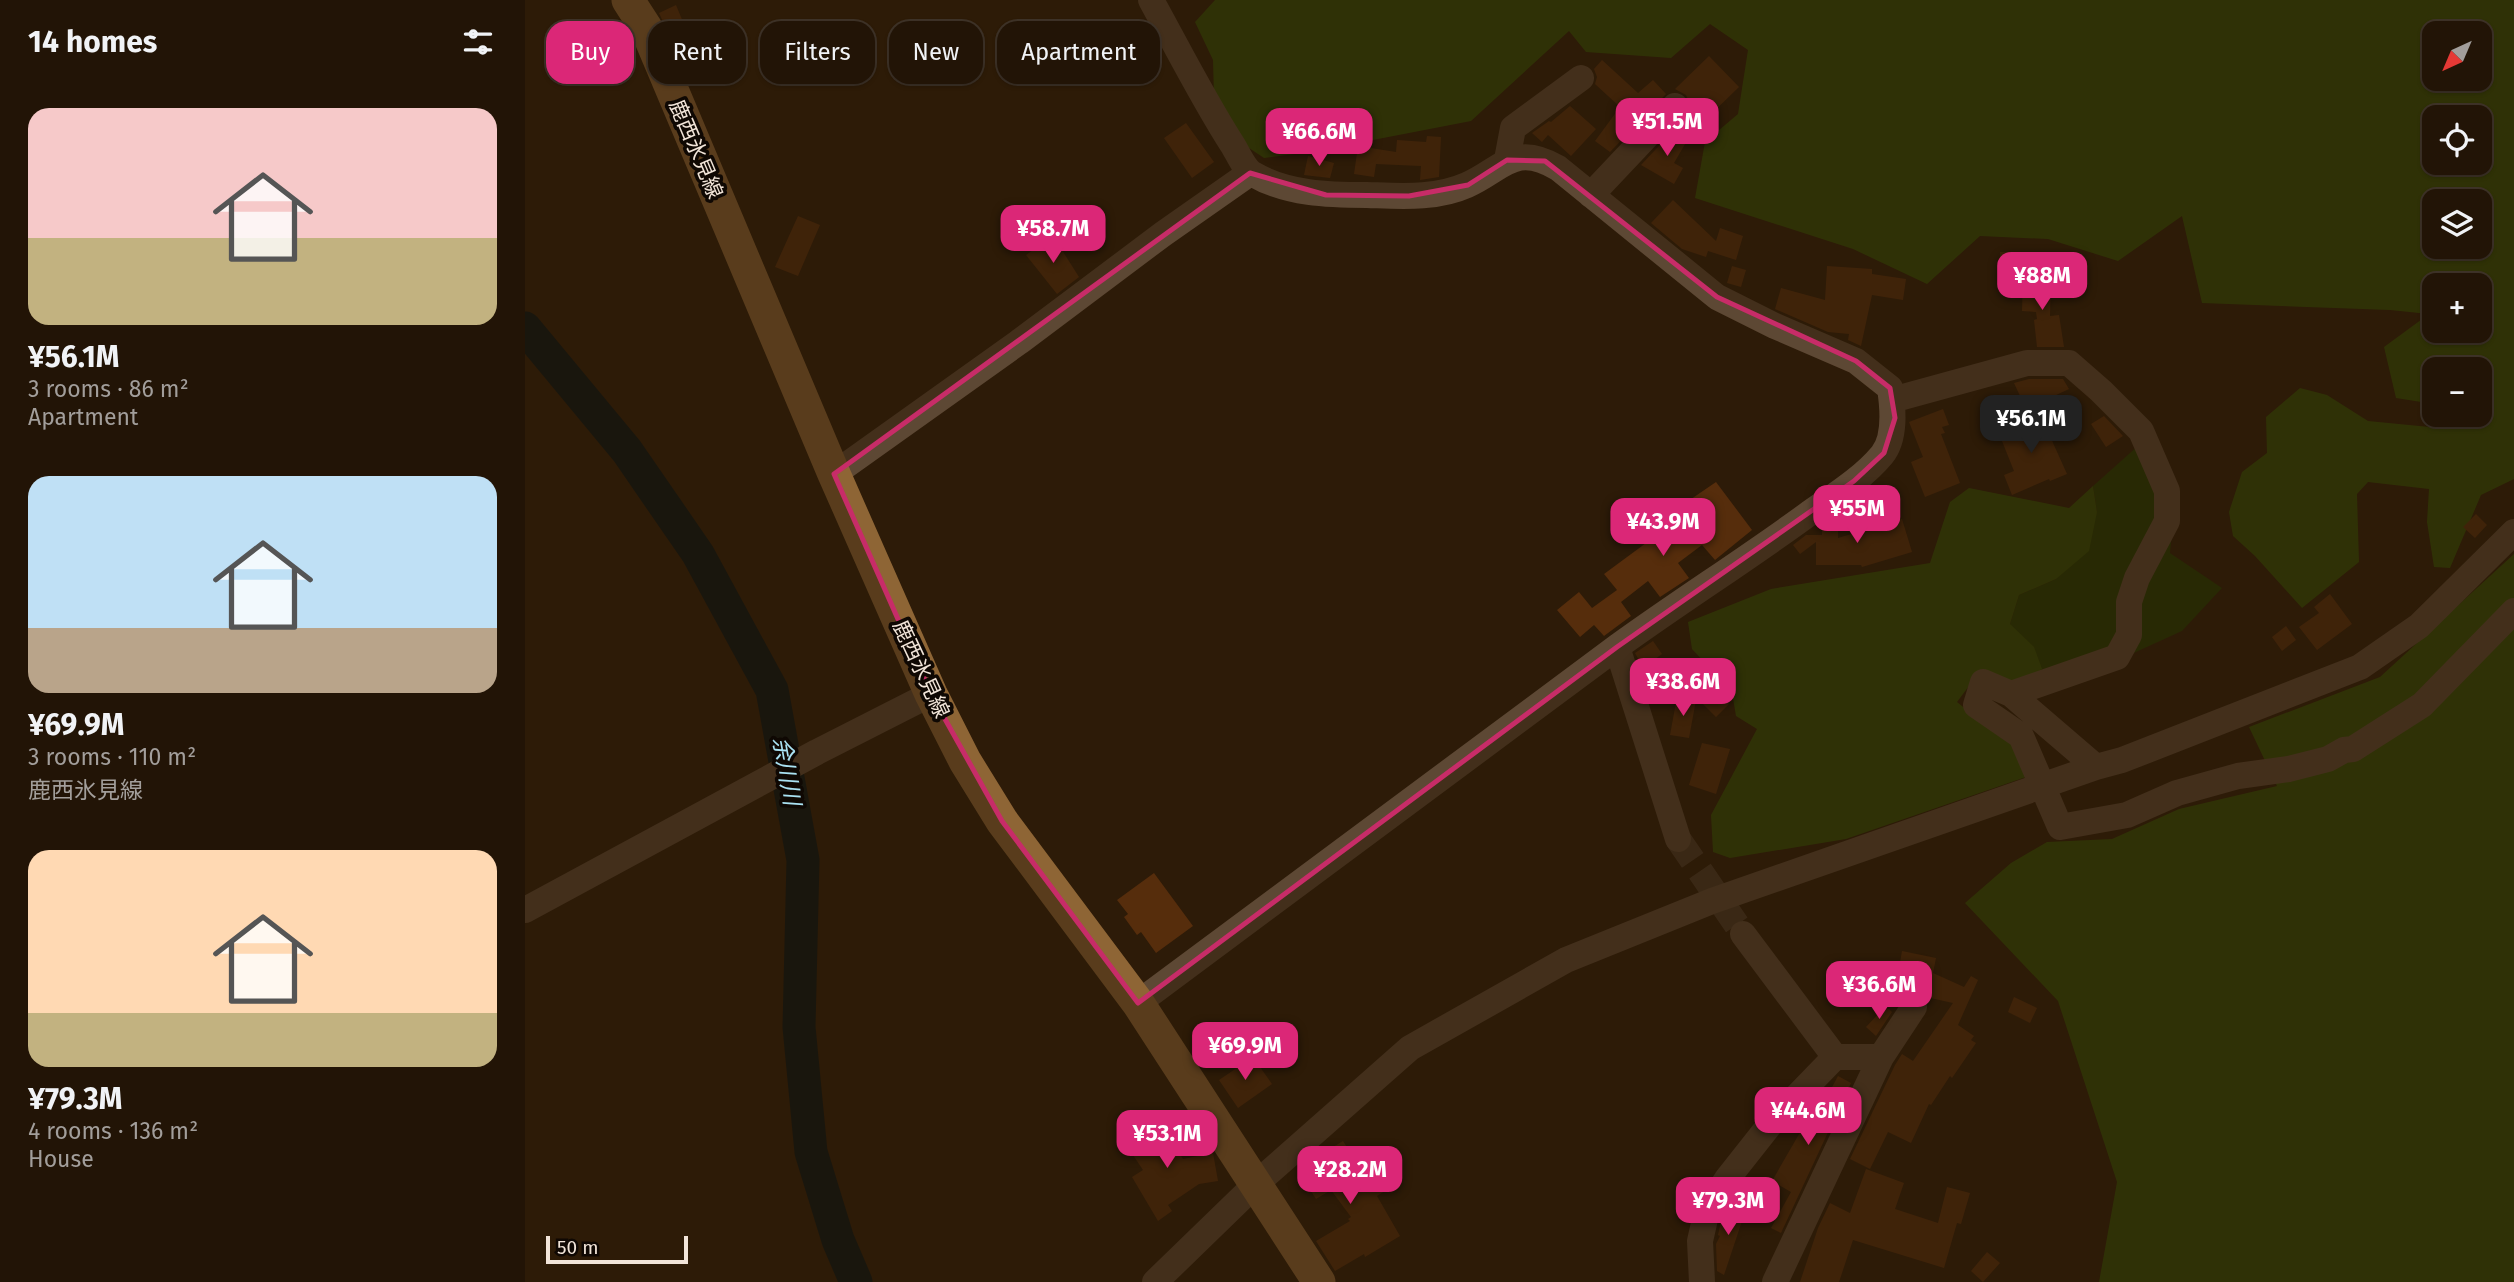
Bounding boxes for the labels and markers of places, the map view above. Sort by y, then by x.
pin: ¥51.5M [1610,99,1724,158]
pin: ¥66.6M [1262,108,1376,168]
pin: ¥58.7M [996,205,1110,265]
pin: ¥88M [2001,252,2083,312]
pin: ¥56.1M [1974,396,2088,455]
pin: ¥55M [1816,486,1898,545]
pin: ¥43.9M [1606,498,1720,558]
pin: ¥38.6M [1626,658,1740,718]
pin: ¥36.6M [1822,962,1936,1021]
pin: ¥69.9M [1188,1023,1302,1082]
pin: ¥44.6M [1751,1088,1865,1147]
pin: ¥53.1M [1110,1110,1224,1170]
pin: ¥28.2M [1293,1146,1407,1206]
pin: ¥79.3M [1671,1178,1785,1237]

